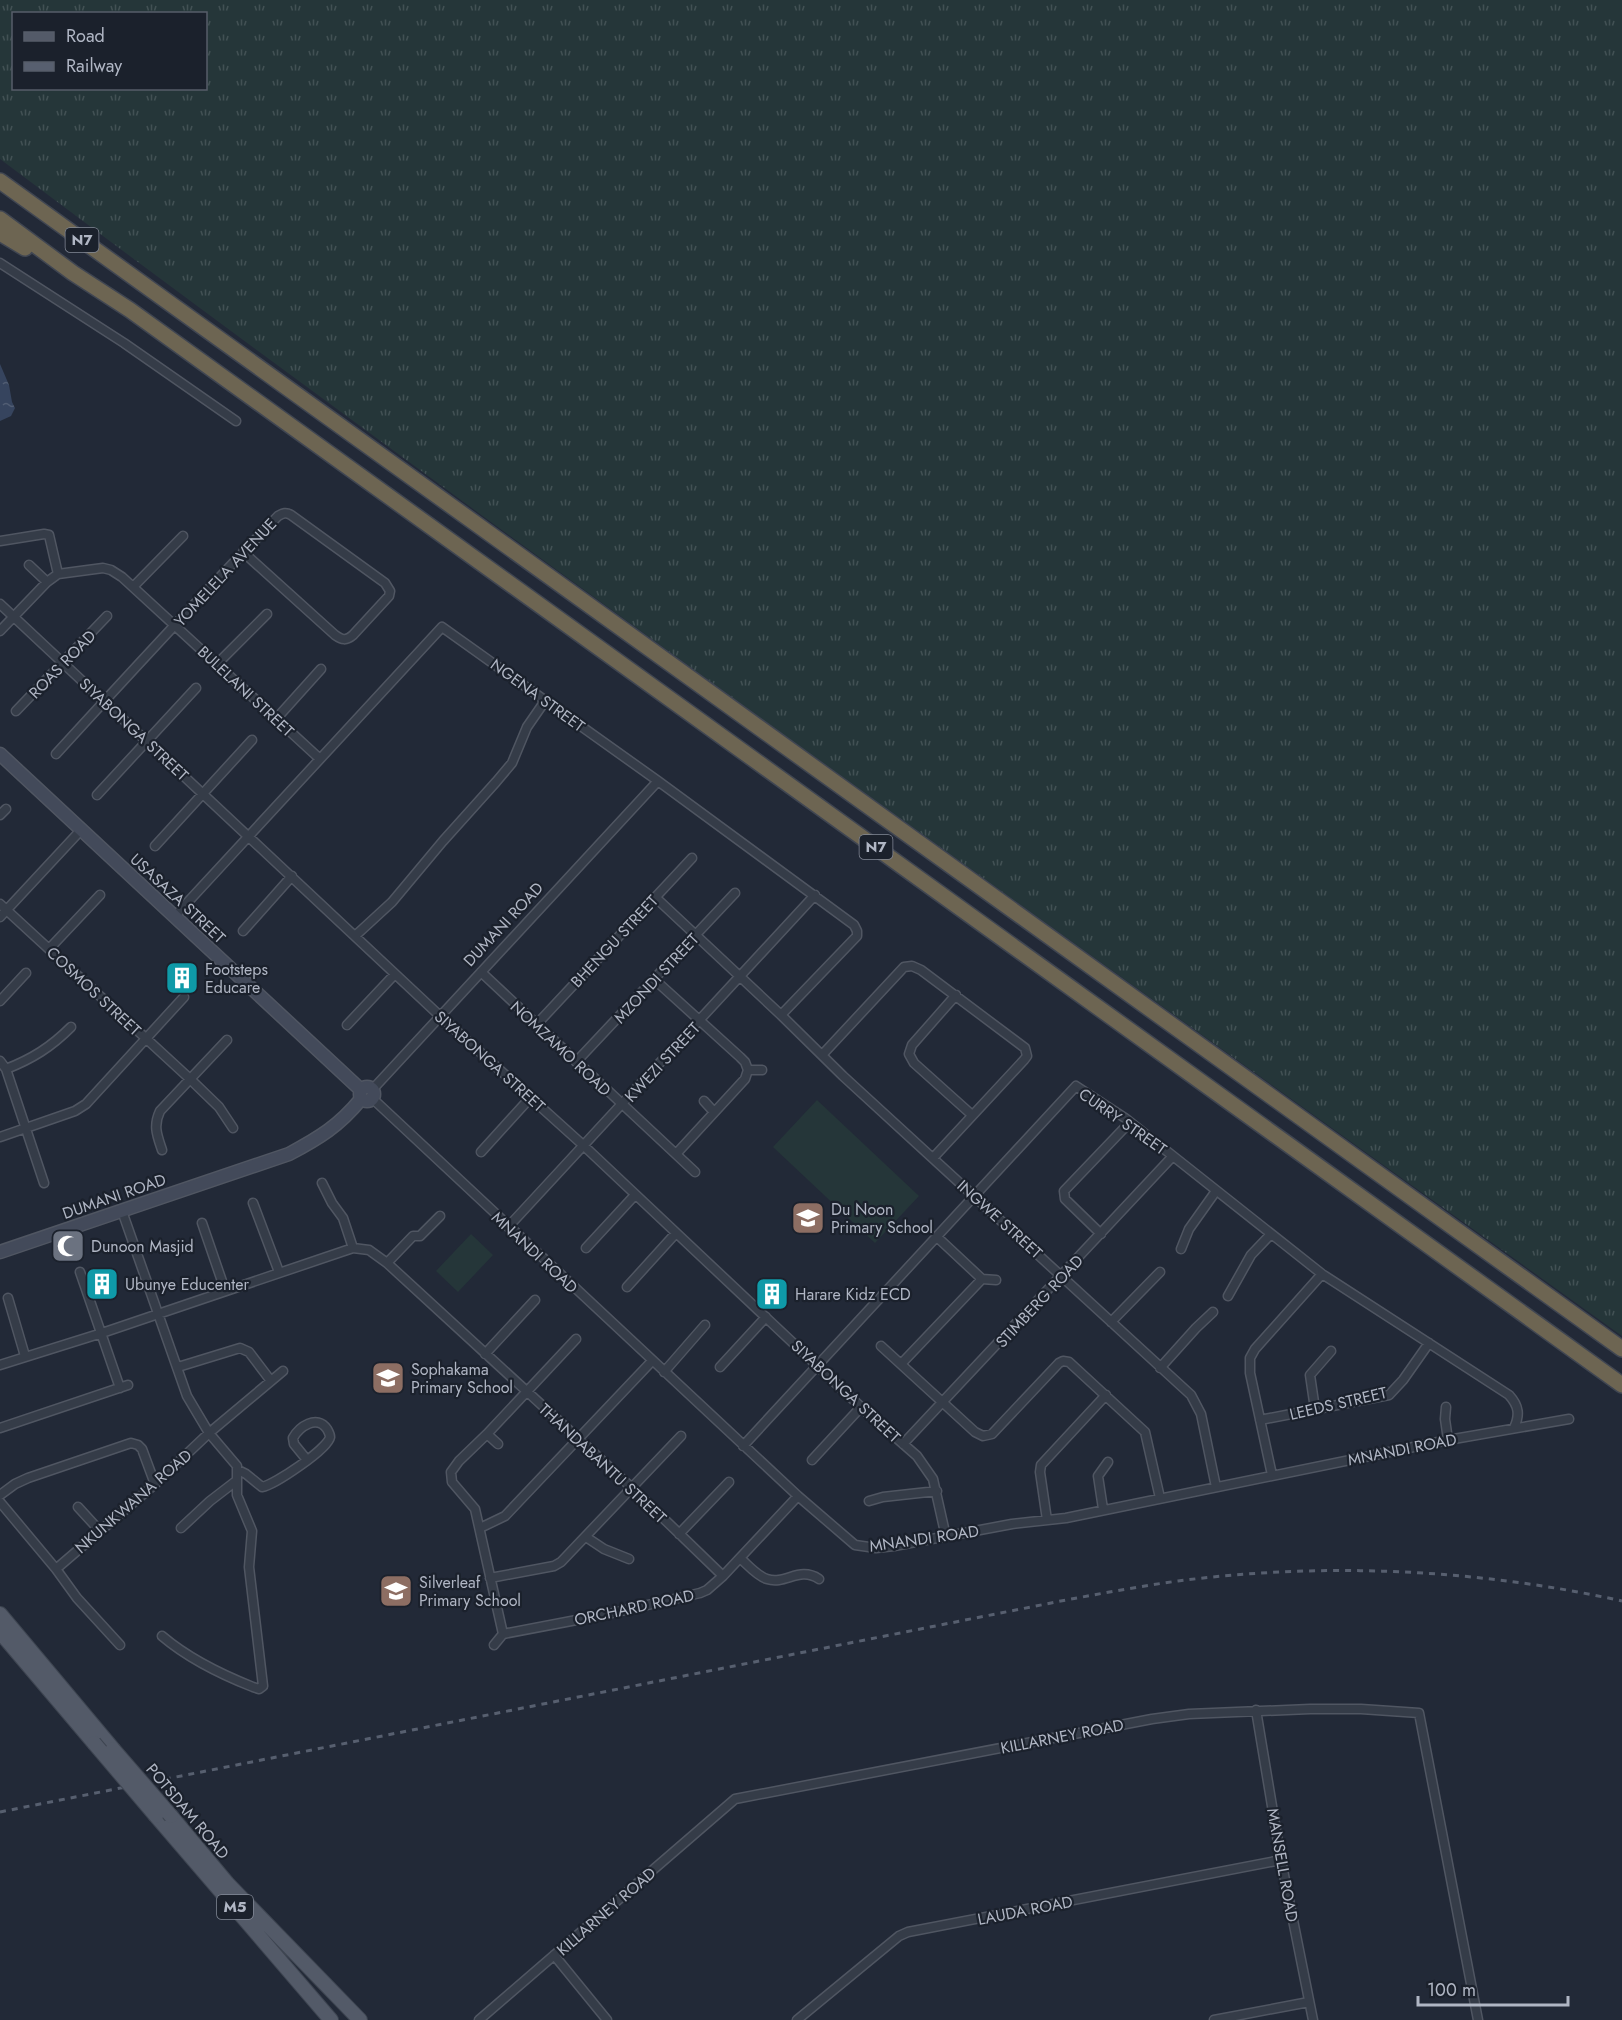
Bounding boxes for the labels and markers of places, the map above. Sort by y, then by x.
place label: Footsteps Educare [205,958,268,999]
building icon: Footsteps Educare [164,960,200,996]
place label: Du Noon Primary School [831,1198,933,1239]
school or university icon: Du Noon Primary School [790,1200,826,1236]
mosque icon: Dunoon Masjid [50,1228,86,1264]
place label: Dunoon Masjid [91,1235,194,1258]
building icon: Ubunye Educenter [84,1266,120,1302]
place label: Ubunye Educenter [125,1273,249,1296]
building icon: Harare Kidz ECD [754,1276,790,1312]
place label: Harare Kidz ECD [795,1283,911,1306]
place label: Sophakama Primary School [411,1358,513,1399]
school or university icon: Sophakama Primary School [370,1360,406,1396]
place label: Silverleaf Primary School [419,1571,521,1612]
school or university icon: Silverleaf Primary School [378,1573,414,1609]

